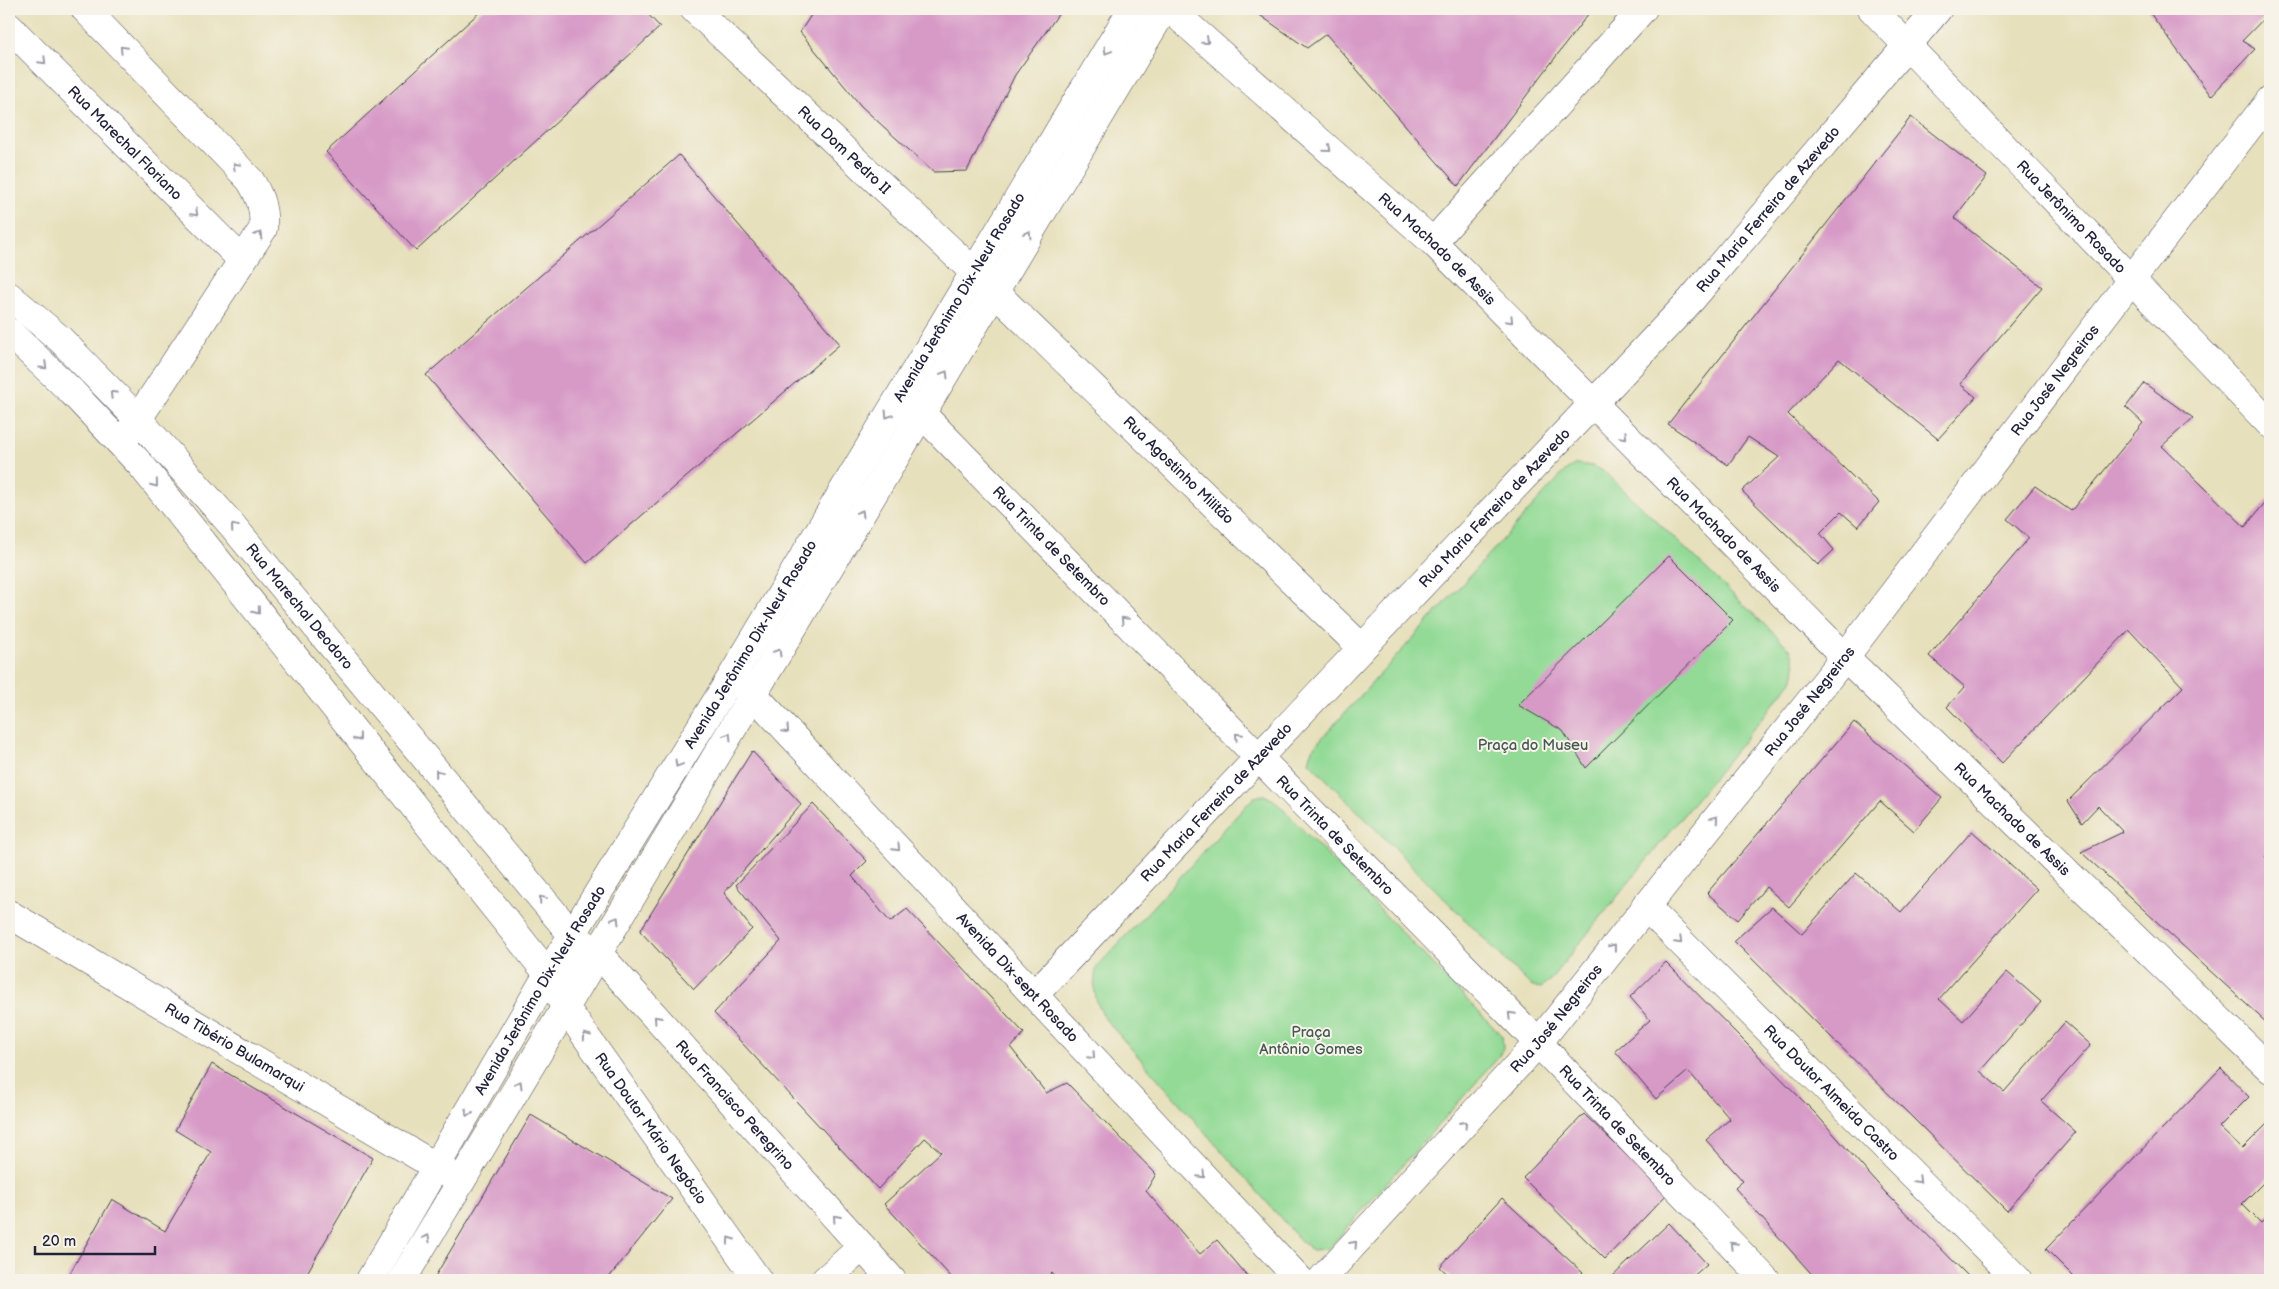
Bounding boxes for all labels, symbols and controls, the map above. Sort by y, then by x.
one-way arrow [1201,35,1210,44]
one-way arrow [1104,45,1114,54]
one-way arrow [120,46,129,55]
one-way arrow [37,56,46,65]
street label: Rua Marechal Floriano [63,82,186,205]
street label: Rua Dom Pedro II [793,102,895,199]
street label: Rua Maria Ferreira de Azevedo [1692,123,1844,297]
one-way arrow [1322,143,1331,151]
street label: Rua Jerônimo Rosado [2012,156,2130,278]
one-way arrow [233,163,242,172]
street label: Avenida Jerônimo Dix-Neuf Rosado [890,189,1030,405]
street label: Rua Machado de Assis [1374,189,1500,310]
one-way arrow [189,208,198,217]
one-way arrow [252,231,262,240]
one-way arrow [1022,231,1032,240]
one-way arrow [1504,314,1513,323]
street label: Rua José Negreiros [2007,321,2104,440]
one-way arrow [39,360,48,369]
one-way arrow [938,370,948,379]
one-way arrow [110,391,119,400]
one-way arrow [885,409,895,418]
street label: Rua Agostinho Militão [1119,413,1238,529]
street label: Rua Maria Ferreira de Azevedo [1415,425,1575,592]
one-way arrow [1618,430,1627,439]
street label: Rua Machado de Assis [1662,473,1785,597]
one-way arrow [150,478,158,487]
street label: Rua Trinta de Setembro [988,482,1114,610]
one-way arrow [855,509,865,518]
one-way arrow [231,524,240,533]
street label: Avenida Jerônimo Dix-Neuf Rosado [680,537,821,752]
street label: Rua Marechal Deodoro [241,540,357,674]
one-way arrow [251,605,260,615]
one-way arrow [1121,617,1130,626]
street label: Rua José Negreiros [1761,642,1860,760]
one-way arrow [771,649,781,658]
street label: Rua Maria Ferreira de Azevedo [1137,719,1297,886]
one-way arrow [780,724,789,733]
one-way arrow [353,732,362,741]
one-way arrow [721,732,731,741]
one-way arrow [1234,733,1243,742]
park label: Praça do Museu [1478,736,1588,755]
one-way arrow [675,758,684,767]
street label: Rua Machado de Assis [1950,759,2075,881]
one-way arrow [435,770,444,779]
street label: Rua Trinta de Setembro [1272,772,1398,900]
one-way arrow [1709,816,1718,825]
one-way arrow [891,842,900,851]
street label: Avenida Jerônimo Dix-Neuf Rosado [471,882,610,1099]
one-way arrow [538,895,547,904]
street label: Avenida Dix-sept Rosado [952,909,1082,1047]
one-way arrow [610,916,620,925]
one-way arrow [1674,935,1683,944]
one-way arrow [1608,943,1617,952]
street label: Rua José Negreiros [1507,960,1607,1077]
street label: Rua Tibério Bulamarqui [161,999,308,1097]
one-way arrow [1508,1011,1517,1020]
one-way arrow [654,1016,663,1025]
street label: Rua Doutor Almeida Castro [1759,1021,1903,1165]
park label: Praça Antônio Gomes [1259,1023,1363,1059]
one-way arrow [583,1032,592,1042]
street label: Rua Francisco Peregrino [671,1036,798,1175]
street label: Rua Doutor Mário Negócio [590,1049,711,1208]
one-way arrow [1086,1051,1095,1060]
street label: Rua Trinta de Setembro [1555,1061,1680,1190]
one-way arrow [513,1080,522,1089]
one-way arrow [464,1108,474,1117]
one-way arrow [1458,1121,1467,1130]
one-way arrow [1197,1170,1206,1179]
one-way arrow [1912,1174,1921,1183]
one-way arrow [833,1214,842,1223]
scale bar [35,1224,155,1256]
text: 20 m [42,1232,76,1251]
one-way arrow [420,1235,430,1244]
one-way arrow [727,1237,736,1246]
one-way arrow [1348,1241,1357,1250]
one-way arrow [1730,1242,1739,1251]

